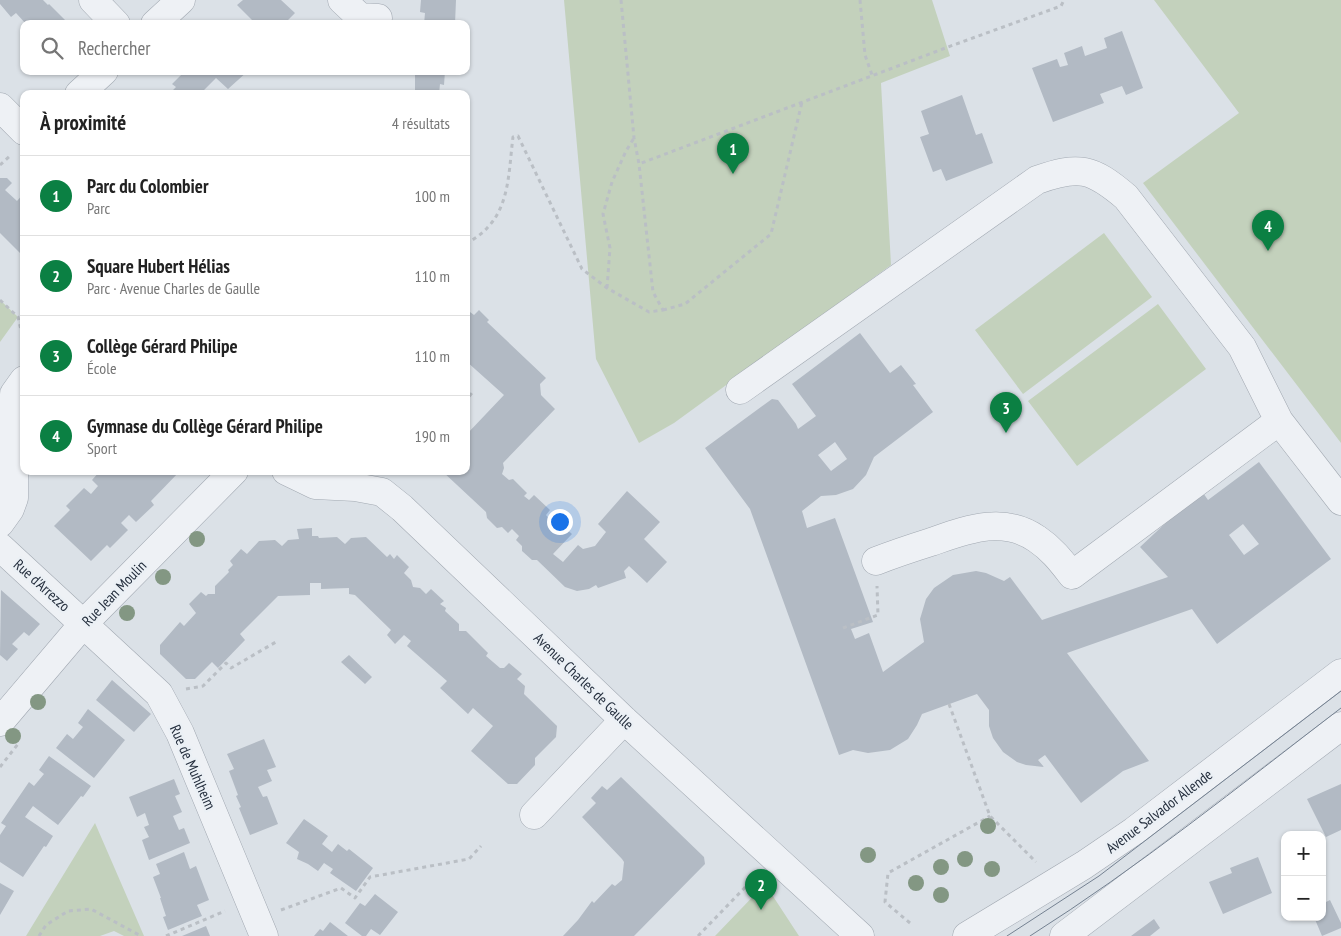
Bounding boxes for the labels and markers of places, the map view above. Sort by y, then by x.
pin: 1 [717,133,749,174]
pin: 4 [1252,210,1284,251]
pin: 3 [990,392,1022,433]
pin: 2 [745,869,777,910]

